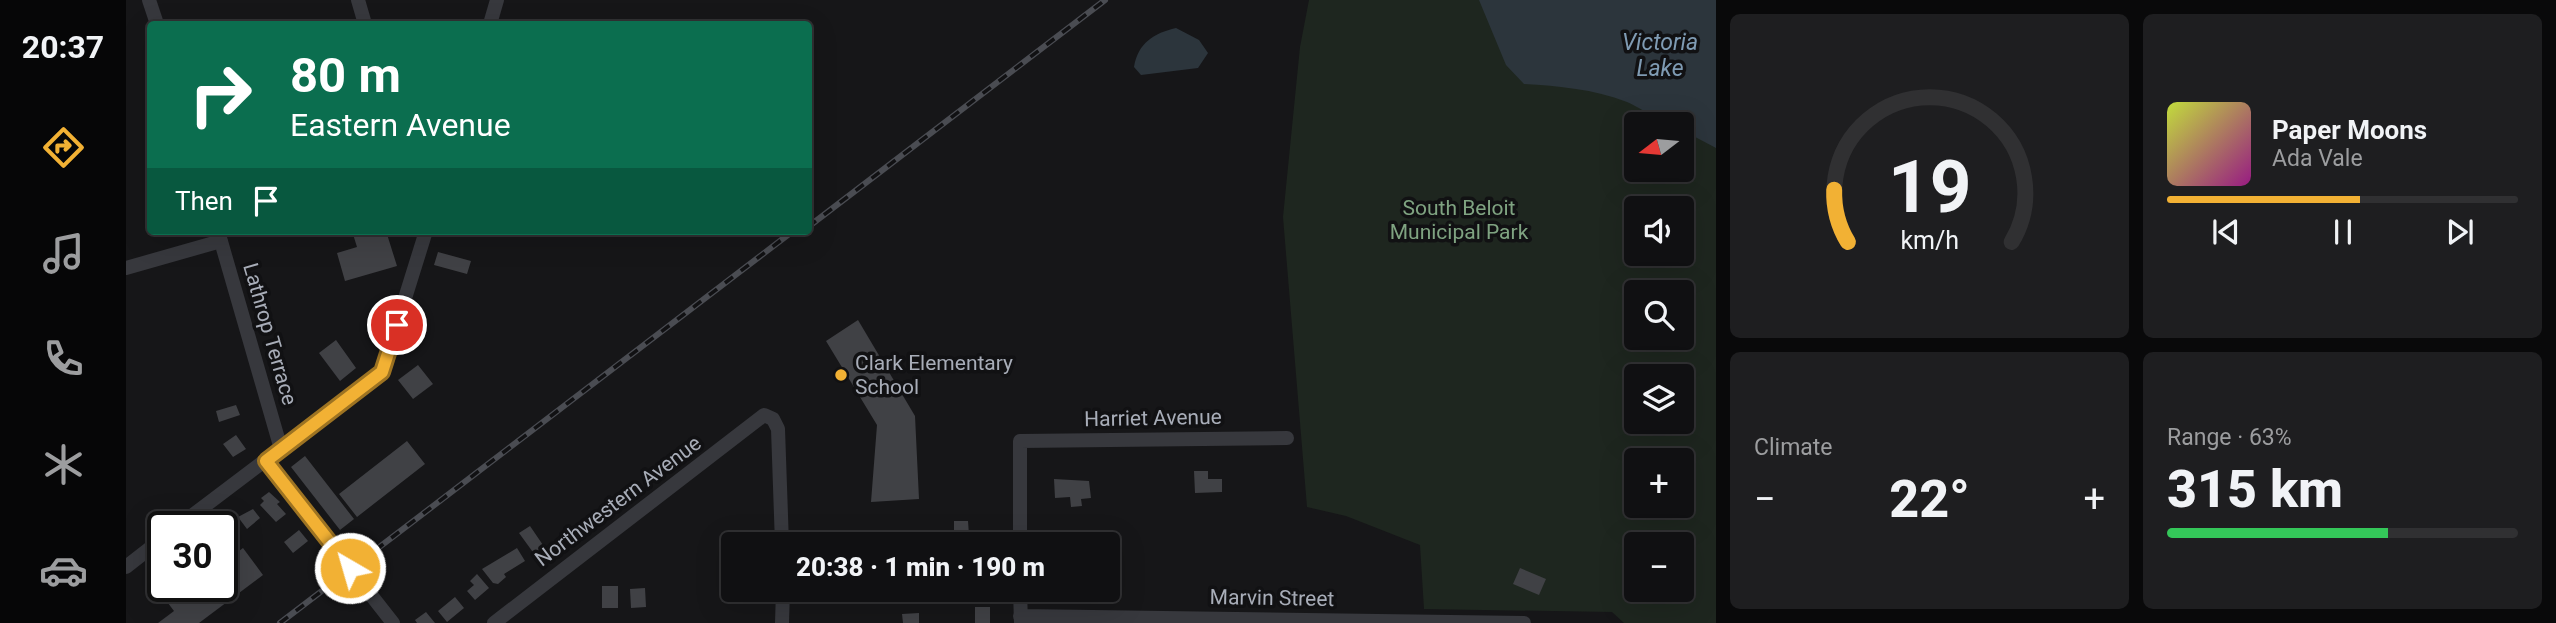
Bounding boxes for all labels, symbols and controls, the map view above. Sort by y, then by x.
text: 20:37 [22,28,104,66]
water label: Victoria Lake [1622,29,1698,82]
text: 80 m [290,47,401,104]
icon: right [175,49,266,140]
text: Eastern Avenue [290,106,511,144]
north arrow [1624,112,1694,182]
map controls [1624,112,1694,602]
text: Paper Moons [2272,115,2427,145]
icon: directions [39,123,88,172]
text: 19 [1888,145,1971,231]
text: Ada Vale [2272,145,2363,172]
icon: arrive [247,182,285,220]
text: Then [175,186,233,216]
park label: South Beloit Municipal Park [1390,196,1529,244]
button: sound [1624,196,1694,266]
icon: previous [2207,213,2245,251]
icon: pause [2324,213,2362,251]
icon: next [2441,213,2479,251]
text: km/h [1900,226,1959,255]
icon: music [39,229,88,278]
street label: Lathrop Terrace [238,260,302,408]
button: search [1624,280,1694,350]
pin [367,295,427,355]
icon: arrive [378,306,416,344]
icon: phone [39,334,88,383]
place label: Clark Elementary School [855,351,1013,399]
button: layers [1624,364,1694,434]
marker: Clark Elementary School [833,367,849,383]
street label: Harriet Avenue [1084,405,1222,431]
text: Range · 63% [2167,424,2292,451]
street label: Northwestern Avenue [530,431,706,571]
text: Climate [1754,434,1833,461]
icon: climate [39,440,88,489]
button: + [1624,448,1694,518]
text: 315 km [2167,459,2343,520]
text: 22° [1889,469,1970,530]
text: − [1754,477,1776,521]
text: + [2083,477,2105,521]
speed limit sign: 30 [147,511,238,602]
position arrow [313,531,387,605]
button: − [1624,532,1694,602]
icon: car [39,546,88,595]
text: 20:38 · 1 min · 190 m [796,552,1045,582]
street label: Marvin Street [1210,585,1335,611]

